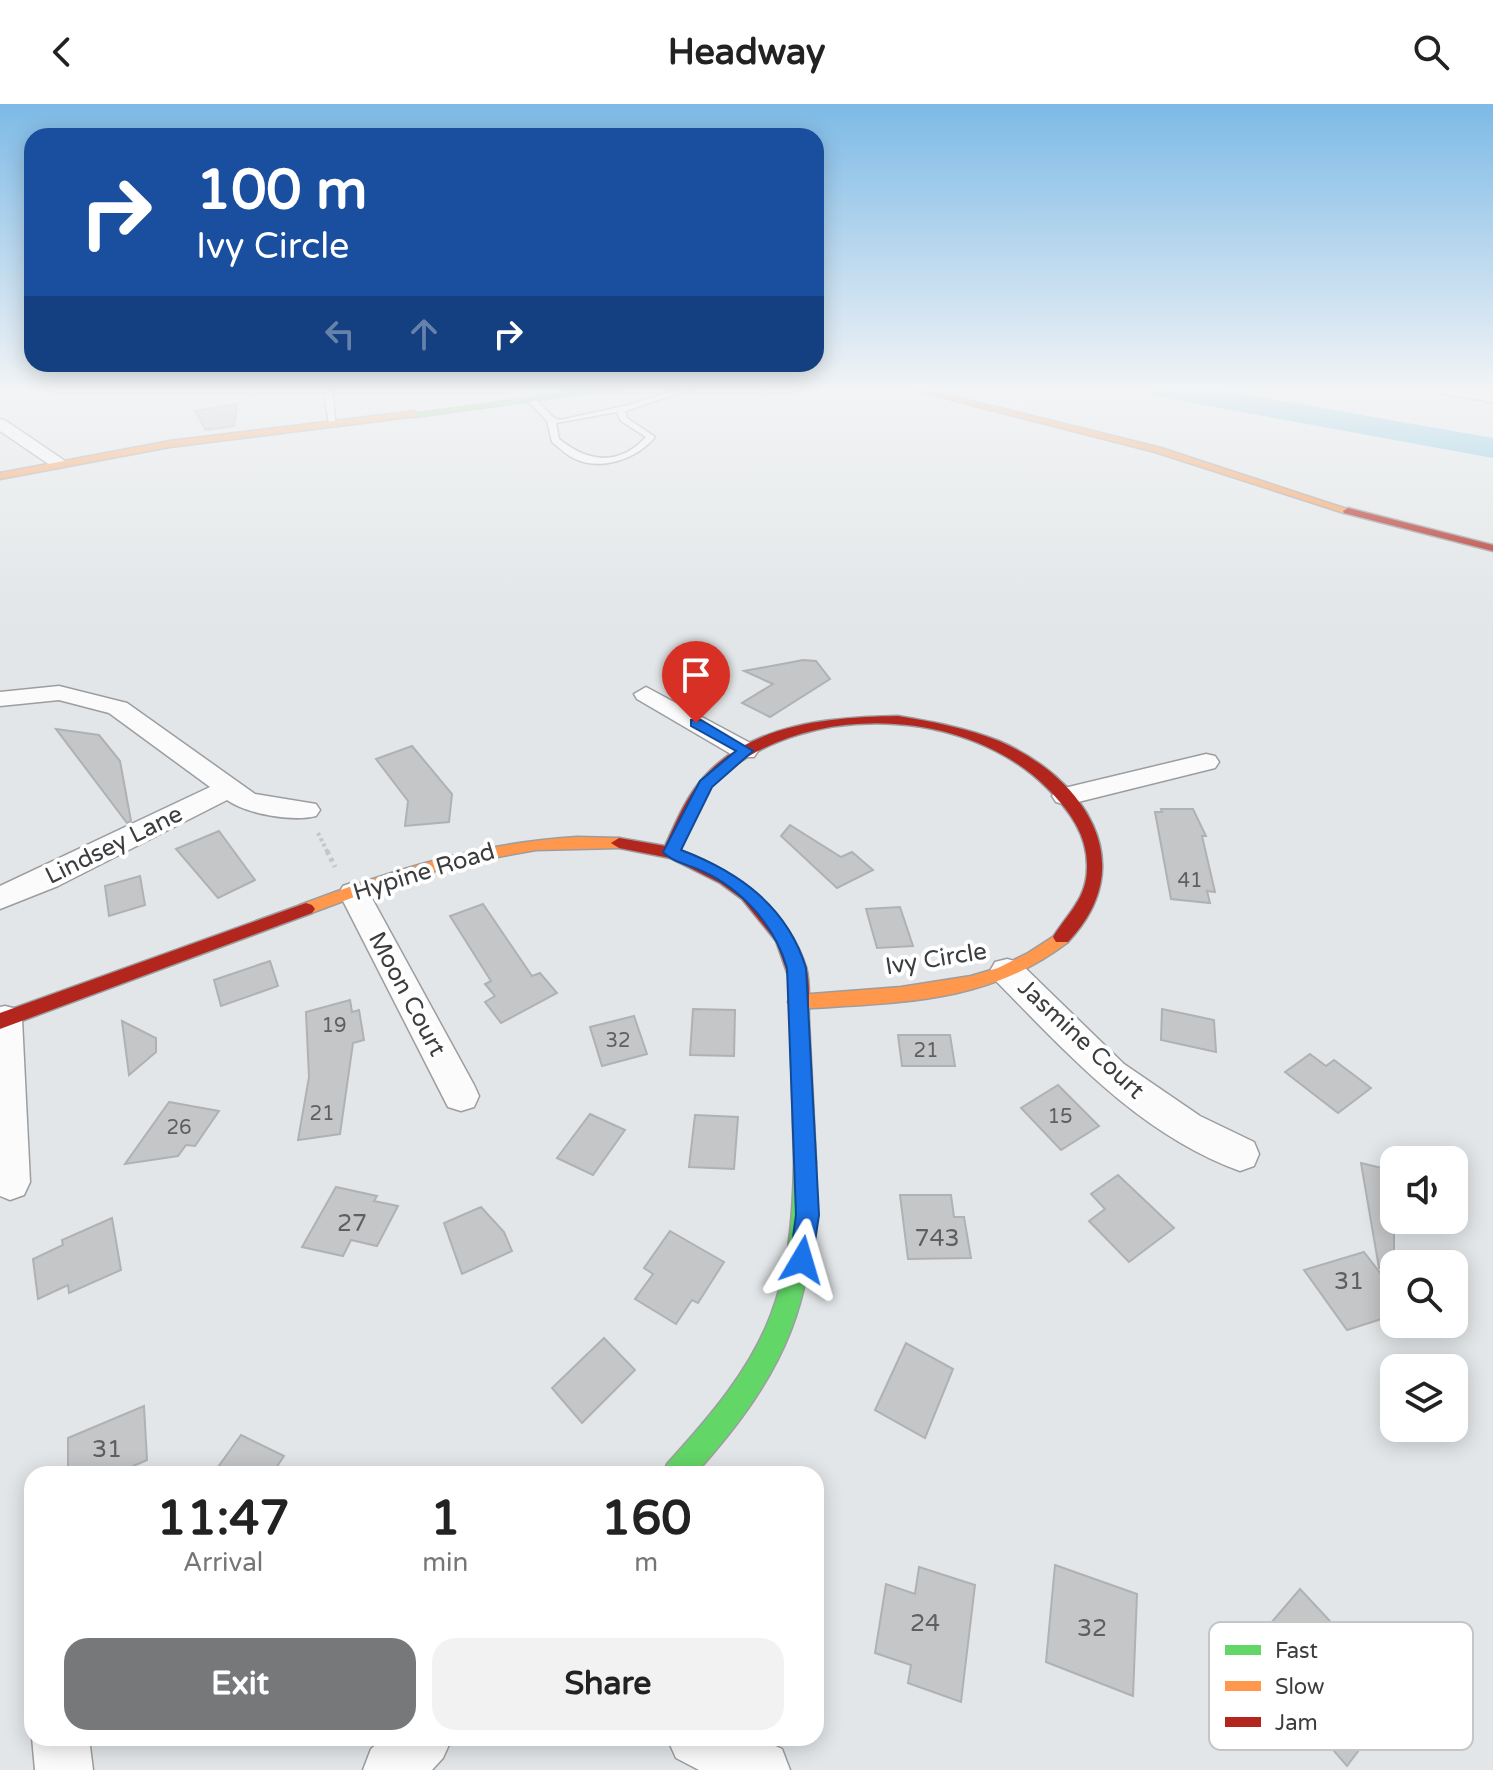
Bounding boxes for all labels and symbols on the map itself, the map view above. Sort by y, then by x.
pin [662,641,730,723]
street label: Lindsey Lane [41,799,187,891]
street label: Hypine Road [350,837,498,907]
house number: 41 [1177,869,1203,893]
street label: Moon Court [362,927,452,1061]
street label: Ivy Circle [883,937,989,981]
street label: Jasmine Court [1012,973,1150,1105]
house number: 19 [321,1014,347,1038]
house number: 32 [605,1029,631,1053]
house number: 21 [913,1039,939,1063]
house number: 21 [309,1102,335,1126]
house number: 15 [1047,1105,1073,1129]
house number: 26 [166,1116,192,1140]
house number: 27 [337,1209,367,1238]
position arrow [760,1218,844,1302]
house number: 743 [914,1224,960,1253]
house number: 31 [1334,1267,1364,1296]
house number: 31 [92,1435,122,1464]
house number: 24 [910,1609,940,1638]
house number: 32 [1077,1614,1107,1643]
legend [1209,1622,1473,1750]
text: Fast [1275,1638,1318,1664]
text: Slow [1275,1674,1325,1700]
text: Jam [1275,1710,1318,1736]

